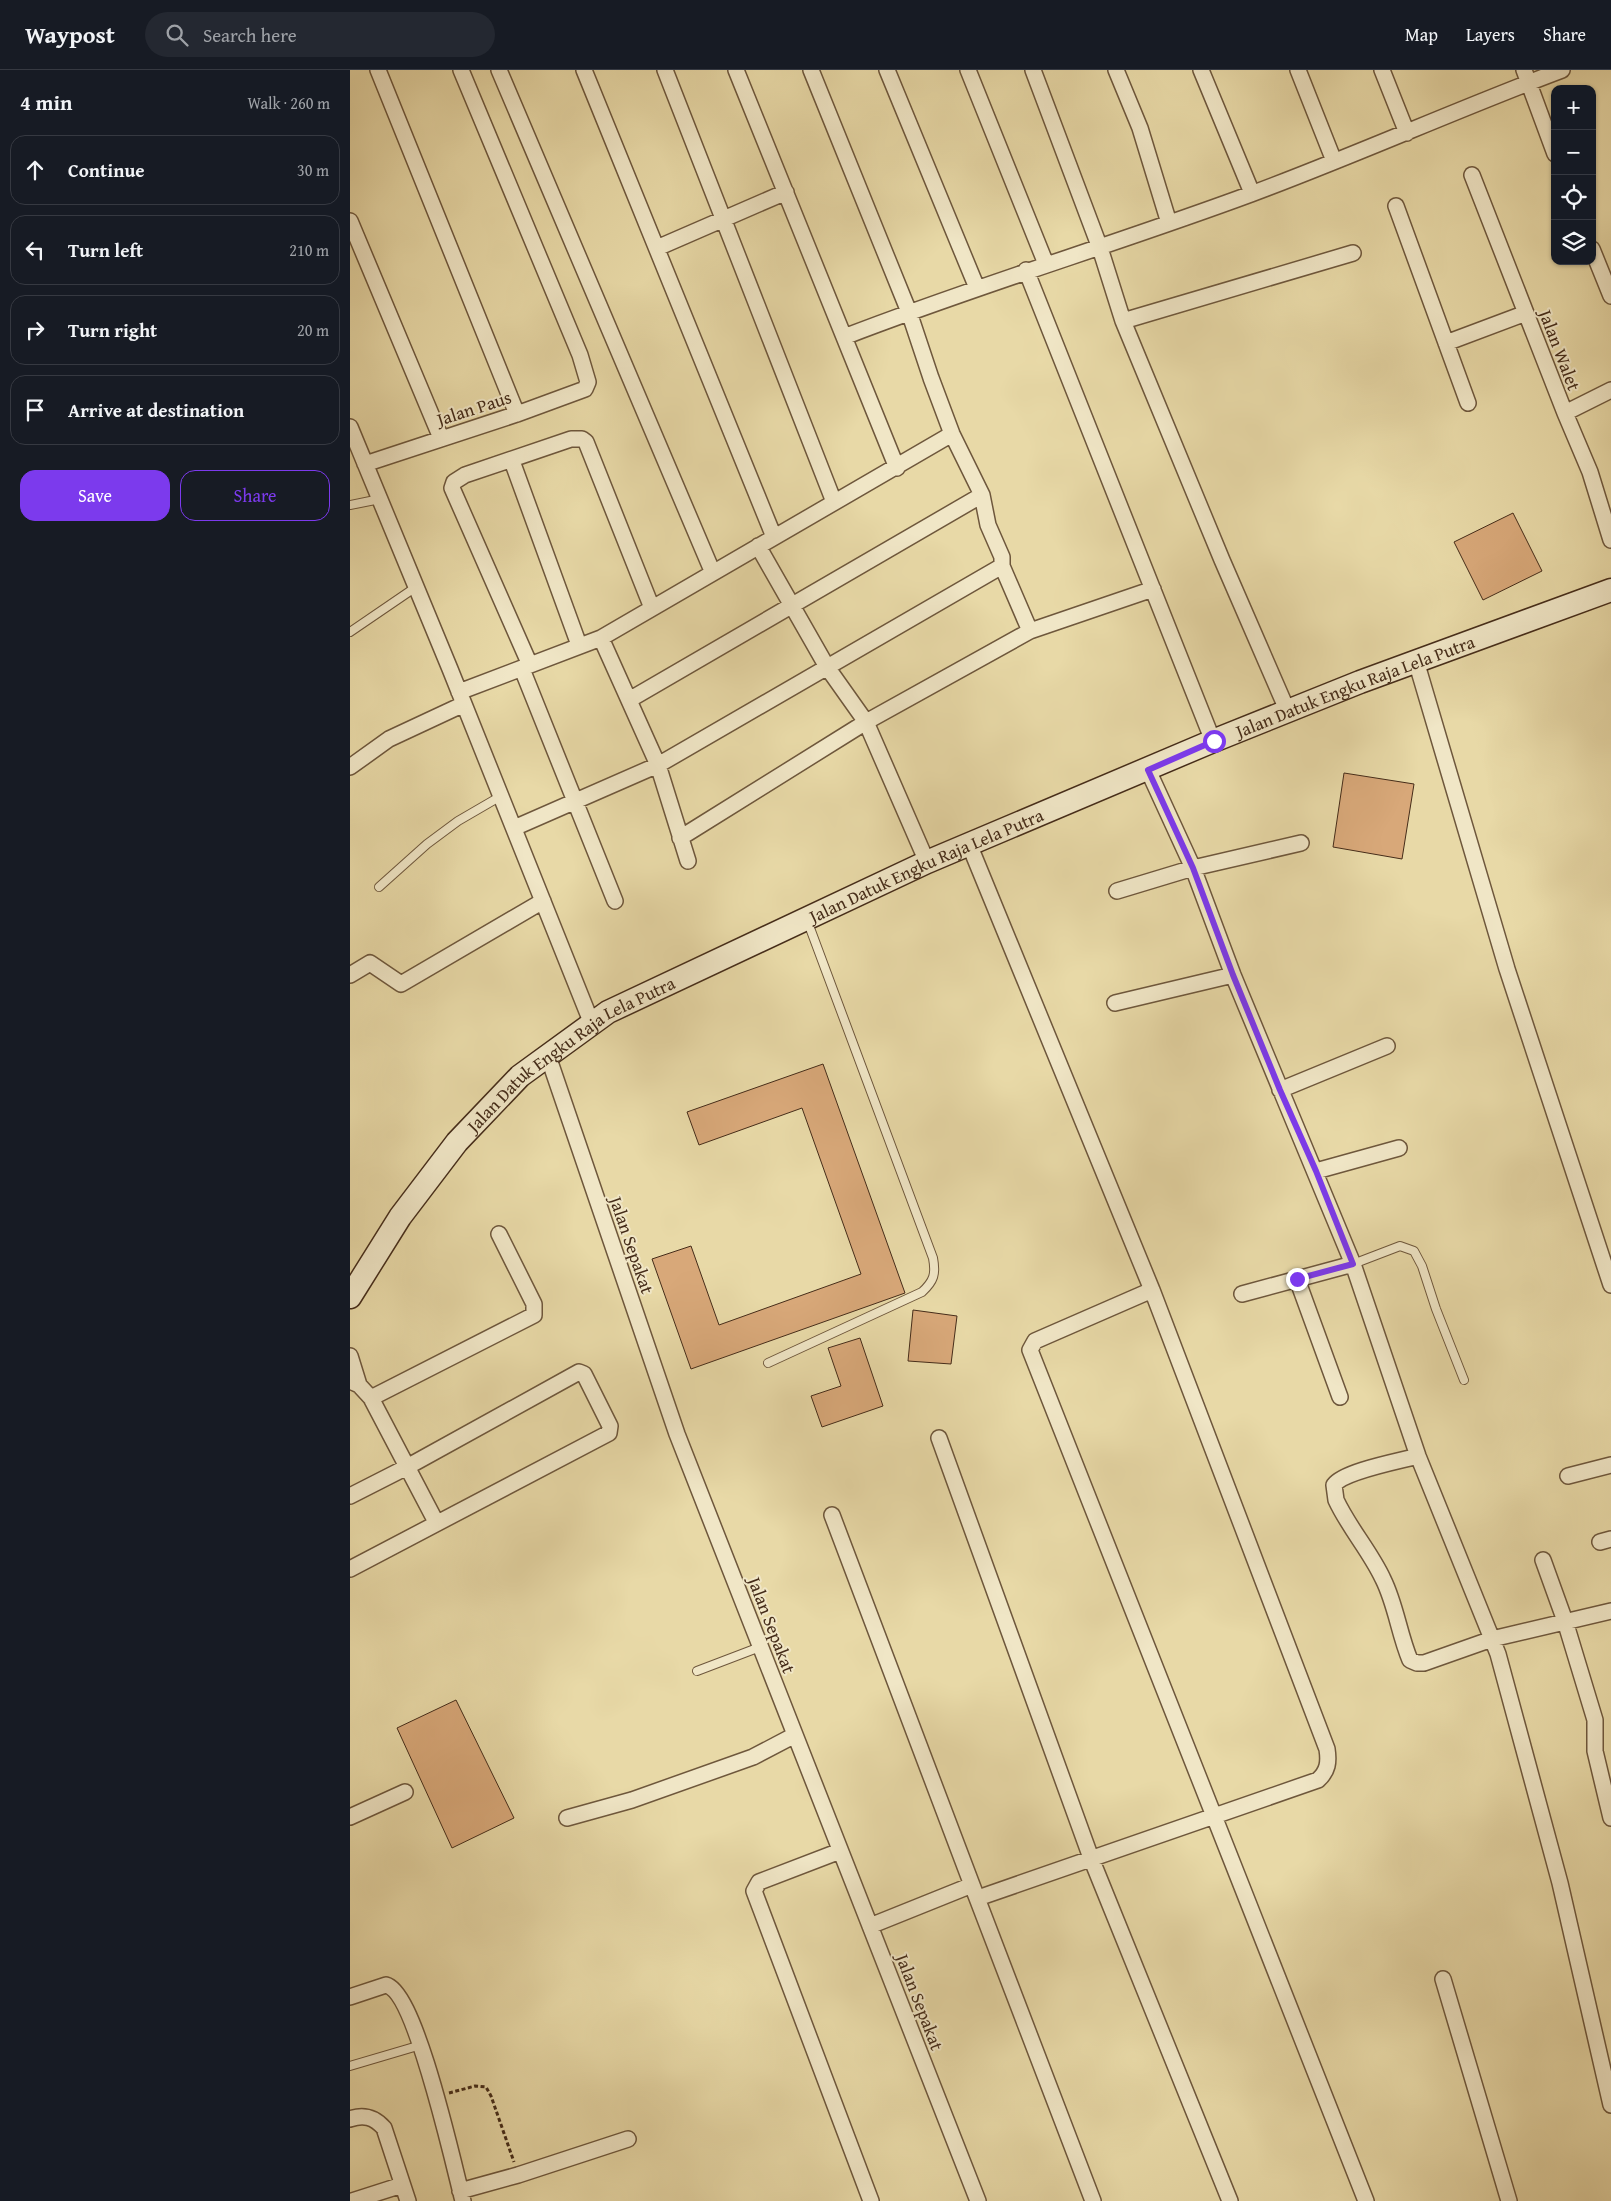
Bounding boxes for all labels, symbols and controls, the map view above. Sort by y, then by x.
search box [145,12,495,57]
text: Waypost [25,17,115,52]
icon: search [163,21,191,49]
text: Search here [203,21,297,49]
text: Map [1405,21,1438,48]
text: Layers [1466,21,1515,48]
text: Share [1543,21,1586,48]
map controls [1551,85,1596,265]
button: + [1551,85,1596,130]
text: 4 min [20,87,72,118]
text: Walk · 260 m [247,91,330,115]
button: − [1551,130,1596,175]
icon: ahead [21,156,49,184]
text: Continue [68,156,145,184]
text: 30 m [297,158,329,182]
button: locate [1551,175,1596,220]
button: layers [1551,220,1596,265]
icon: left [21,236,49,264]
text: Turn left [68,236,143,264]
text: 210 m [289,238,329,262]
street label: Jalan Walet [1531,304,1588,395]
icon: right [21,316,49,344]
text: Turn right [68,316,157,344]
text: 20 m [297,318,329,342]
street label: Jalan Paus [431,383,515,433]
icon: arrive [21,396,49,424]
text: Arrive at destination [68,396,244,424]
button: Save [20,470,170,521]
button: Share [180,470,330,521]
street label: Jalan Datuk Engku Raja Lela Putra [1230,628,1479,745]
route start [1203,730,1226,753]
street label: Jalan Datuk Engku Raja Lela Putra [803,801,1048,930]
street label: Jalan Datuk Engku Raja Lela Putra [459,969,680,1139]
street label: Jalan Sepakat [602,1191,661,1298]
route end [1286,1268,1309,1291]
street label: Jalan Sepakat [741,1571,803,1678]
street label: Jalan Sepakat [889,1948,951,2055]

